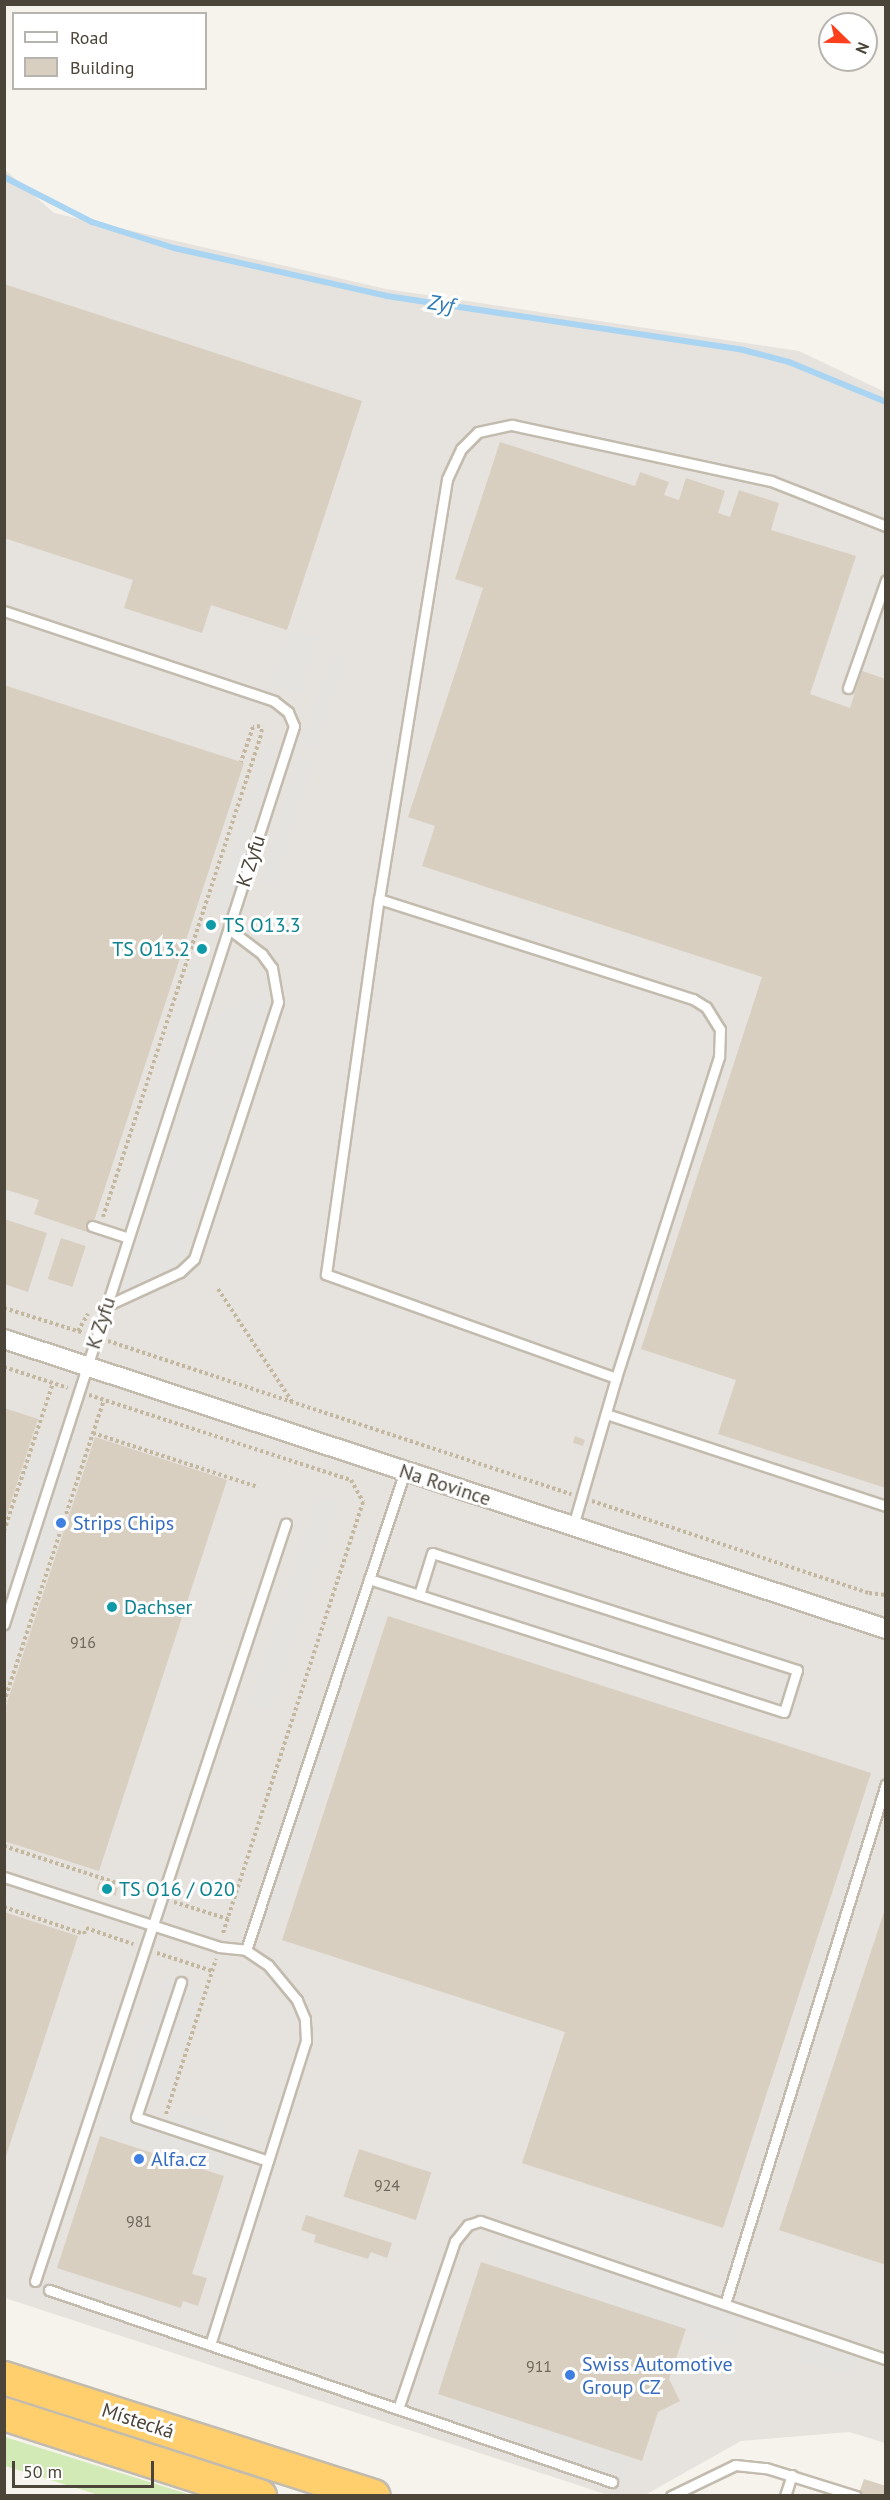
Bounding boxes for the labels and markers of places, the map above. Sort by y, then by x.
place label: TS O13.3 [223,913,301,937]
marker: TS O13.3 [204,918,218,932]
place label: TS O13.2 [112,937,190,961]
marker: TS O13.2 [195,942,209,956]
place label: Strips Chips [73,1511,174,1535]
marker: Strips Chips [54,1516,68,1530]
place label: Dachser [124,1595,192,1619]
marker: Dachser [105,1600,119,1614]
place label: TS O16 / O20 [119,1877,235,1901]
marker: TS O16 / O20 [100,1882,114,1896]
place label: Alfa.cz [151,2147,207,2171]
marker: Alfa.cz [132,2152,146,2166]
place label: Swiss Automotive Group CZ [582,2352,733,2399]
marker: Swiss Automotive Group CZ [563,2368,577,2382]

